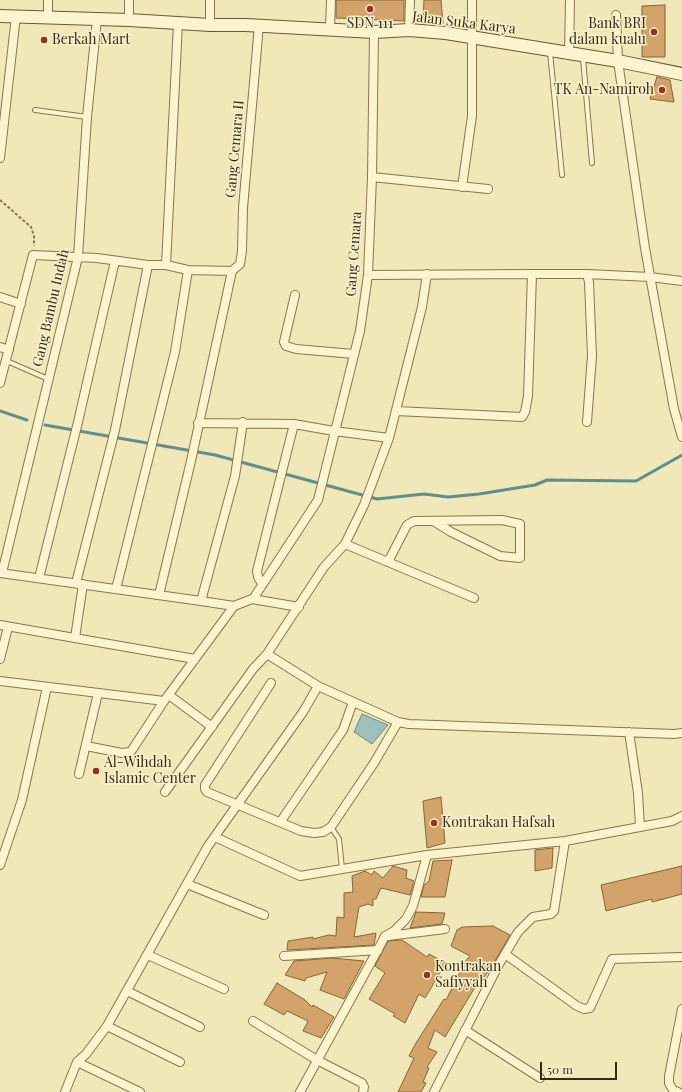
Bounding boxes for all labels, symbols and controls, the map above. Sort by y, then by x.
marker: SDN 111 [365,4,375,14]
street label: Jalan Suka Karya [411,8,517,38]
place label: SDN 111 [347,16,393,32]
place label: Bank BRI dalam kualu [569,16,646,48]
marker: Bank BRI dalam kualu [649,27,659,37]
place label: Berkah Mart [52,32,130,48]
marker: Berkah Mart [39,35,49,45]
place label: TK An-Namiroh [554,82,654,98]
marker: TK An-Namiroh [657,85,667,95]
street label: Gang Cemara II [222,99,248,199]
street label: Gang Cemara [343,211,365,297]
street label: Gang Bambu Indah [29,248,73,368]
place label: Al-Wihdah Islamic Center [104,755,196,788]
marker: Al-Wihdah Islamic Center [91,766,101,776]
place label: Kontrakan Hafsah [442,815,555,831]
marker: Kontrakan Hafsah [429,818,439,828]
place label: Kontrakan Safiyyah [435,959,501,992]
marker: Kontrakan Safiyyah [422,970,432,980]
scale bar [542,1054,619,1080]
text: 50 m [547,1061,573,1077]

